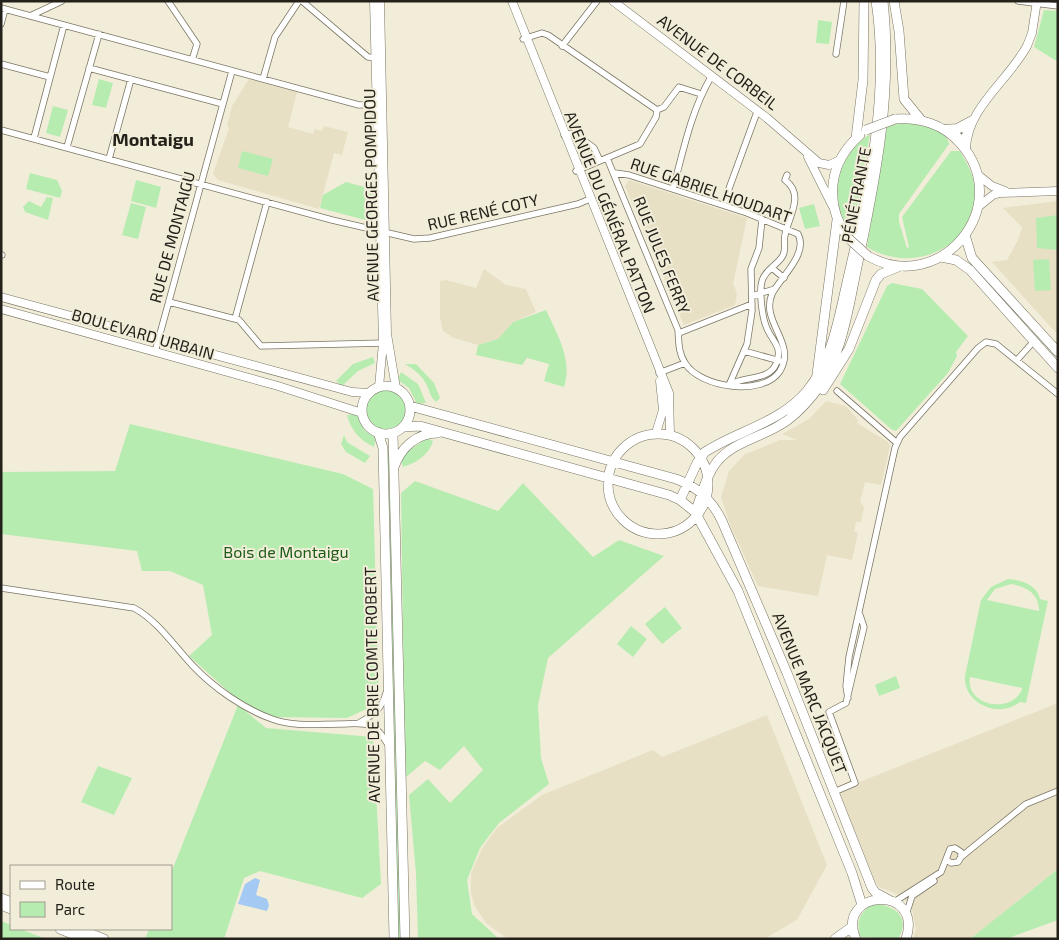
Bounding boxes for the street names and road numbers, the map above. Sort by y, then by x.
street label: AVENUE DE CORBEIL [654,10,783,113]
street label: AVENUE GEORGES POMPIDOU [359,88,382,302]
street label: AVENUE DU GÉNÉRAL PATTON [561,108,660,316]
street label: PÉNÉTRANTE [837,145,874,244]
street label: RUE GABRIEL HOUDART [628,153,794,226]
street label: RUE DE MONTAIGU [145,169,198,305]
street label: RUE RENÉ COTY [425,189,540,234]
street label: RUE JULES FERRY [630,193,695,316]
street label: BOULEVARD URBAIN [70,304,217,363]
street label: AVENUE DE BRIE COMTE ROBERT [360,567,383,803]
street label: AVENUE MARC JACQUET [768,609,852,777]

